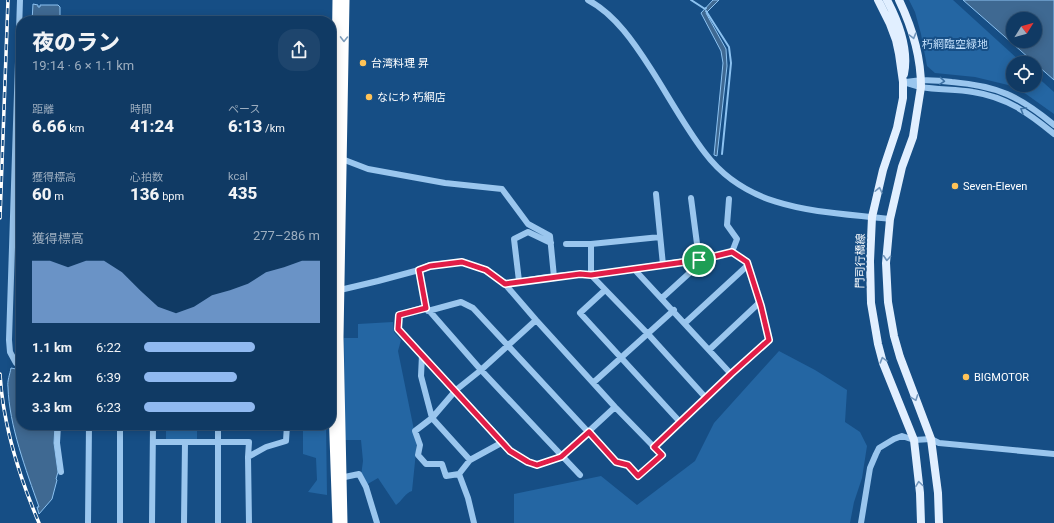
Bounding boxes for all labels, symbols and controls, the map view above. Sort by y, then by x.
north arrow [1006,12,1042,48]
map controls [1006,12,1042,92]
button: share [278,29,320,71]
text: 夜のラン [32,30,120,55]
one-way arrow [908,33,917,40]
one-way arrow [340,36,348,42]
park label: 朽網臨空緑地 [922,38,988,51]
button: locate [1006,56,1042,92]
place label: 台湾料理 昇 [371,57,429,70]
text: 19:14 · 6 × 1.1 km [32,58,134,73]
marker: 台湾料理 昇 [358,58,368,68]
one-way arrow [939,76,945,85]
place label: なにわ 朽網店 [377,91,446,104]
marker: なにわ 朽網店 [364,92,374,102]
text: 距離 [32,103,54,116]
text: 時間 [130,103,152,116]
text: ペース [228,103,260,116]
one-way arrow [1020,108,1027,115]
text: 6.66 [32,116,66,136]
text: 41:24 [130,116,174,136]
text: 6:13 [228,116,262,136]
text: km [66,122,84,135]
text: /km [262,122,285,135]
text: kcal [228,170,248,183]
text: 獲得標高 [32,171,76,184]
text: 心拍数 [130,171,163,184]
place label: Seven-Eleven [963,180,1027,193]
marker: Seven-Eleven [950,181,960,191]
text: 435 [228,183,257,203]
text: 60 [32,184,52,204]
text: 136 [130,184,159,204]
one-way arrow [874,187,882,193]
text: m [52,190,64,203]
text: bpm [159,190,184,203]
text: 277–286 m [253,228,320,243]
text: 獲得標高 [32,231,84,246]
street label: 門司行橋線 [854,233,867,289]
pin [682,243,716,277]
icon: arrive [688,249,710,271]
one-way arrow [883,255,891,261]
text: 1.1 km [32,340,72,355]
text: 6:22 [96,340,121,355]
one-way arrow [879,357,888,364]
text: 2.2 km [32,370,72,385]
text: 6:39 [96,370,121,385]
place label: BIGMOTOR [974,371,1029,384]
marker: BIGMOTOR [961,372,971,382]
one-way arrow [910,395,919,402]
text: 3.3 km [32,400,72,415]
text: 6:23 [96,400,121,415]
one-way arrow [915,481,924,487]

